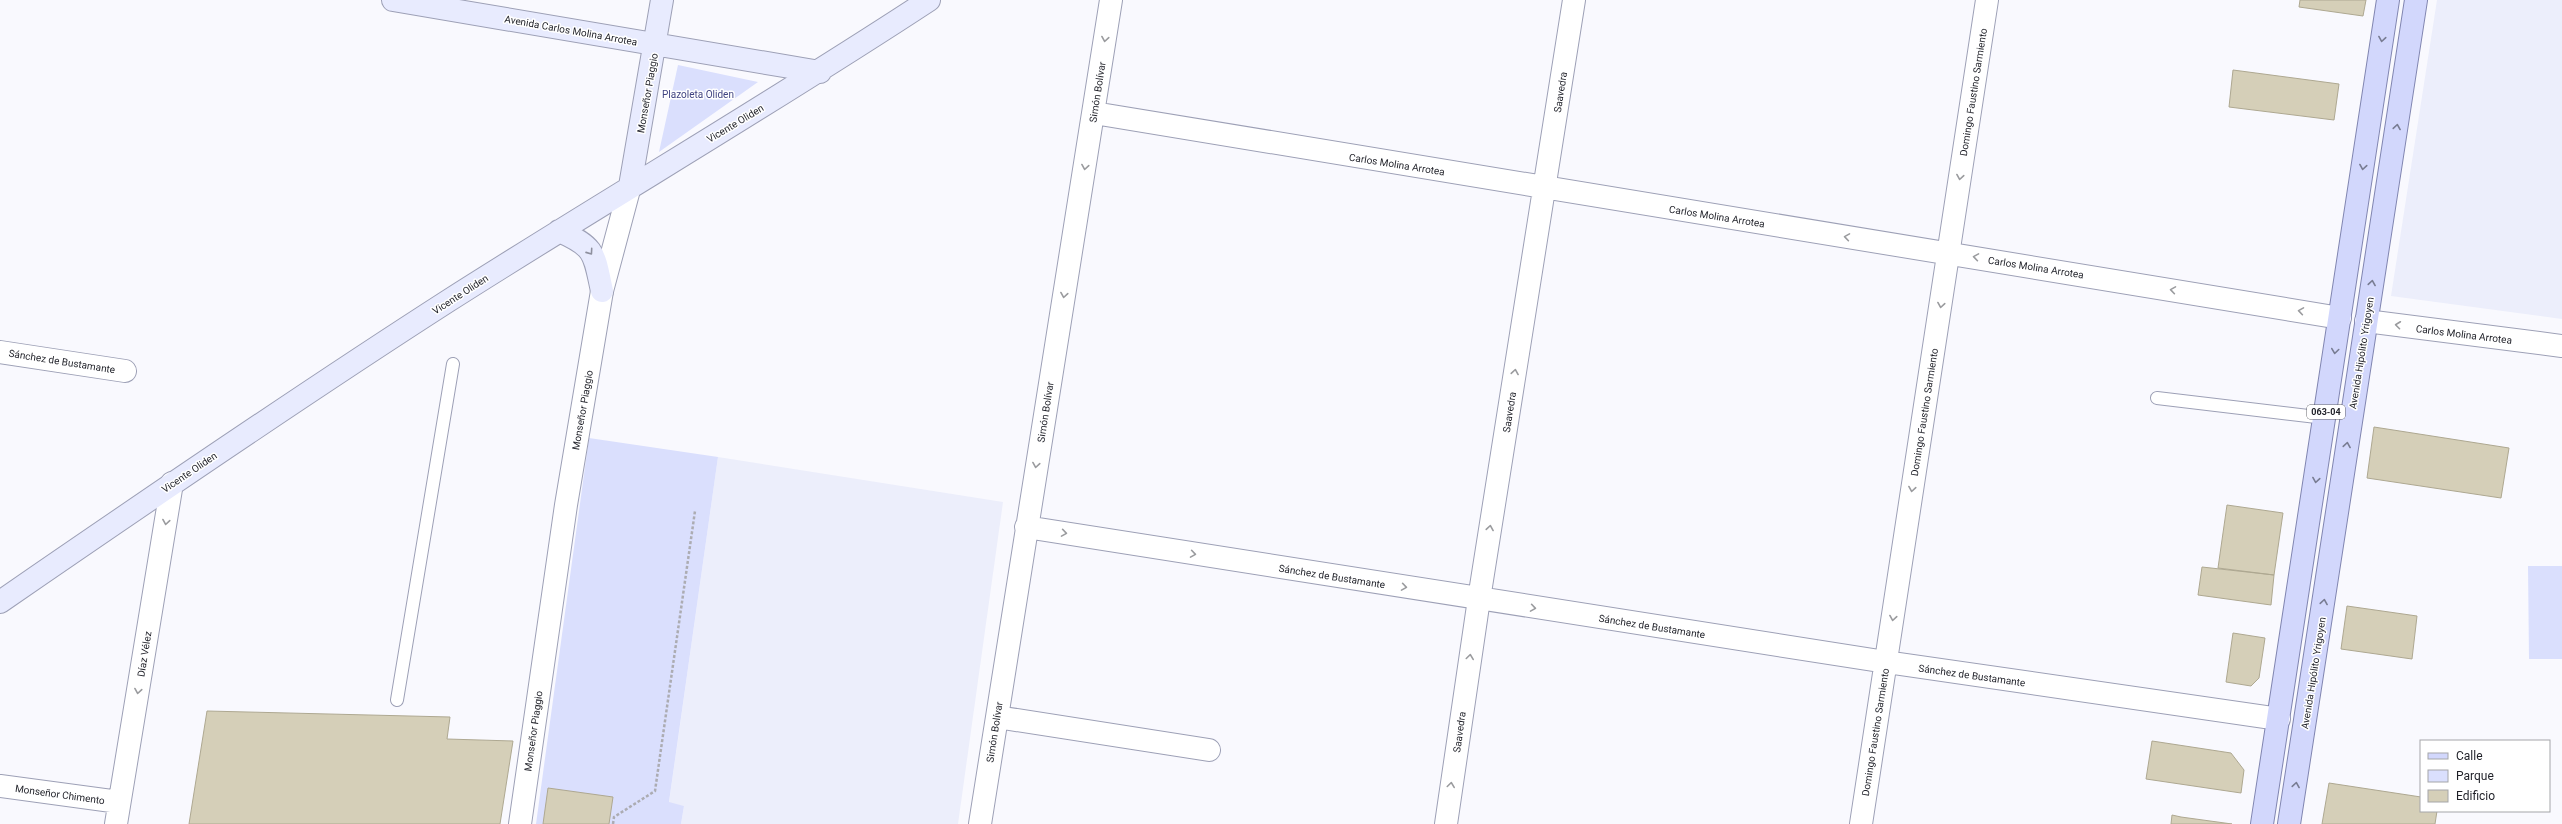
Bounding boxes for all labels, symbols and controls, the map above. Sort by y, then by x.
street label: Avenida Carlos Molina Arrotea [504,13,638,48]
street label: Domingo Faustino Sarmiento [1958,27,1989,157]
one-way arrow [1101,35,1110,42]
one-way arrow [2378,35,2387,42]
street label: Monseñor Piaggio [635,52,660,134]
street label: Simón Bolívar [1087,60,1108,123]
street label: Saavedra [1552,71,1569,113]
park label: Plazoleta Oliden [662,89,734,100]
street label: Vicente Oliden [705,102,766,145]
one-way arrow [2392,123,2400,130]
street label: Carlos Molina Arrotea [1348,151,1446,177]
one-way arrow [1081,164,1090,170]
one-way arrow [2359,164,2367,170]
one-way arrow [1956,174,1965,180]
street label: Carlos Molina Arrotea [1668,203,1766,229]
one-way arrow [1844,233,1850,241]
one-way arrow [586,248,593,255]
one-way arrow [1973,253,1979,262]
street label: Carlos Molina Arrotea [1987,254,2085,280]
street label: Vicente Oliden [430,272,490,316]
one-way arrow [2367,280,2376,286]
one-way arrow [2170,286,2176,295]
one-way arrow [1060,292,1069,298]
street label: Avenida Hipólito Yrigoyen [2347,296,2376,410]
one-way arrow [1937,302,1946,309]
one-way arrow [2298,308,2304,316]
one-way arrow [2395,321,2401,330]
street label: Carlos Molina Arrotea [2415,323,2513,346]
street label: Domingo Faustino Sarmiento [1909,347,1940,477]
street label: Sánchez de Bustamante [8,348,116,375]
one-way arrow [2331,348,2340,354]
street label: Monseñor Piaggio [570,369,595,451]
one-way arrow [1511,369,1519,375]
street label: Simón Bolívar [1035,380,1056,443]
street label: Saavedra [1501,391,1518,433]
road number: 063-04 [2307,405,2345,419]
one-way arrow [2342,442,2351,448]
street label: Vicente Oliden [160,450,219,495]
one-way arrow [1032,462,1041,468]
one-way arrow [2312,477,2321,483]
one-way arrow [1908,486,1917,492]
one-way arrow [162,519,170,525]
one-way arrow [1485,525,1494,531]
one-way arrow [1061,528,1068,537]
one-way arrow [1190,549,1196,558]
street label: Sánchez de Bustamante [1278,563,1386,590]
one-way arrow [1401,583,1407,591]
one-way arrow [2319,599,2328,605]
one-way arrow [1529,603,1536,612]
street label: Sánchez de Bustamante [1598,613,1706,640]
one-way arrow [1889,615,1898,621]
street label: Avenida Hipólito Yrigoyen [2299,616,2328,730]
street label: Díaz Vélez [135,630,154,678]
one-way arrow [1465,654,1474,660]
street label: Sánchez de Bustamante [1918,663,2026,688]
street label: Domingo Faustino Sarmiento [1860,667,1891,797]
one-way arrow [134,688,143,694]
street label: Monseñor Piaggio [522,690,545,772]
street label: Simón Bolívar [984,700,1005,763]
street label: Saavedra [1451,711,1468,753]
legend [2420,740,2550,812]
text: Calle [2456,749,2483,763]
text: Parque [2456,769,2494,783]
one-way arrow [1446,782,1455,788]
one-way arrow [2291,782,2299,789]
street label: Monseñor Chimento [14,783,106,806]
text: Edificio [2456,789,2495,803]

